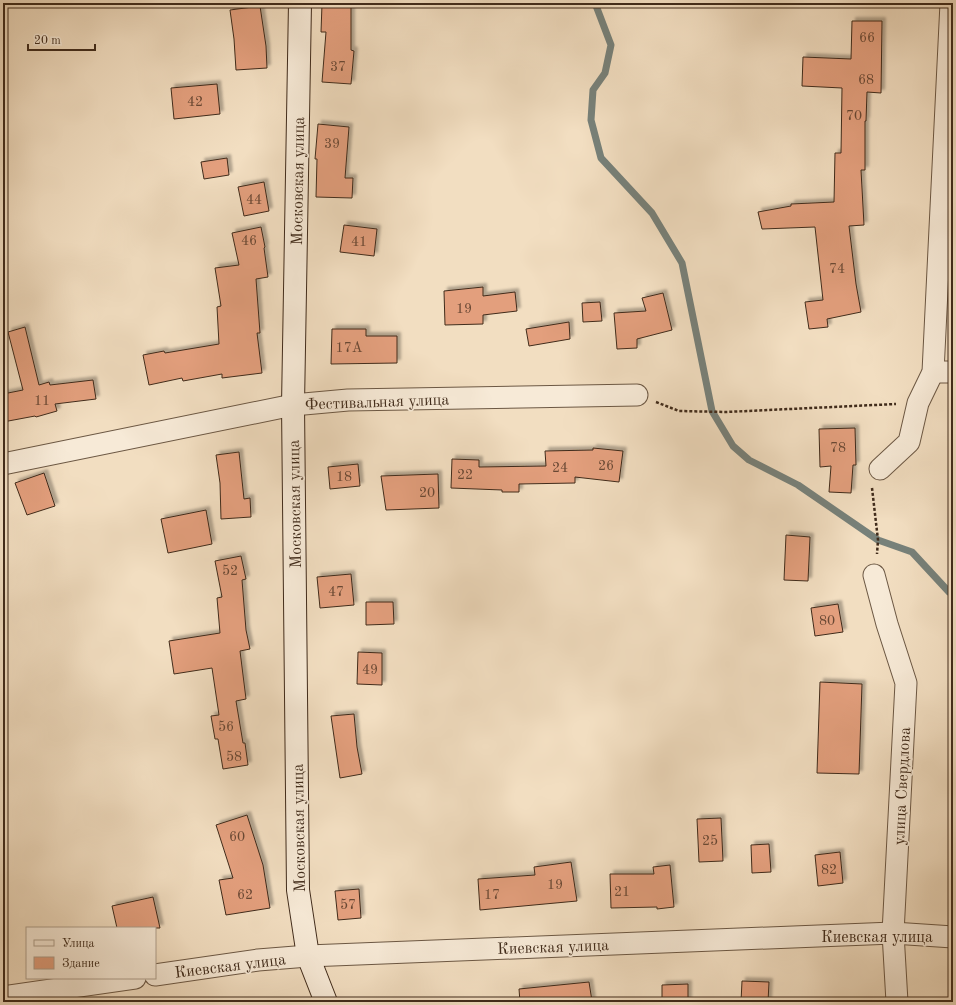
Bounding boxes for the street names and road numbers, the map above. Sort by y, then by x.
street label: Московская улица [290,117,308,245]
street label: Фестивальная улица [305,392,450,414]
street label: Московская улица [287,439,305,568]
street label: улица Свердлова [892,726,914,846]
street label: Московская улица [291,763,309,892]
street label: Киевская улица [821,930,933,946]
street label: Киевская улица [497,938,609,958]
street label: Киевская улица [174,952,287,982]

